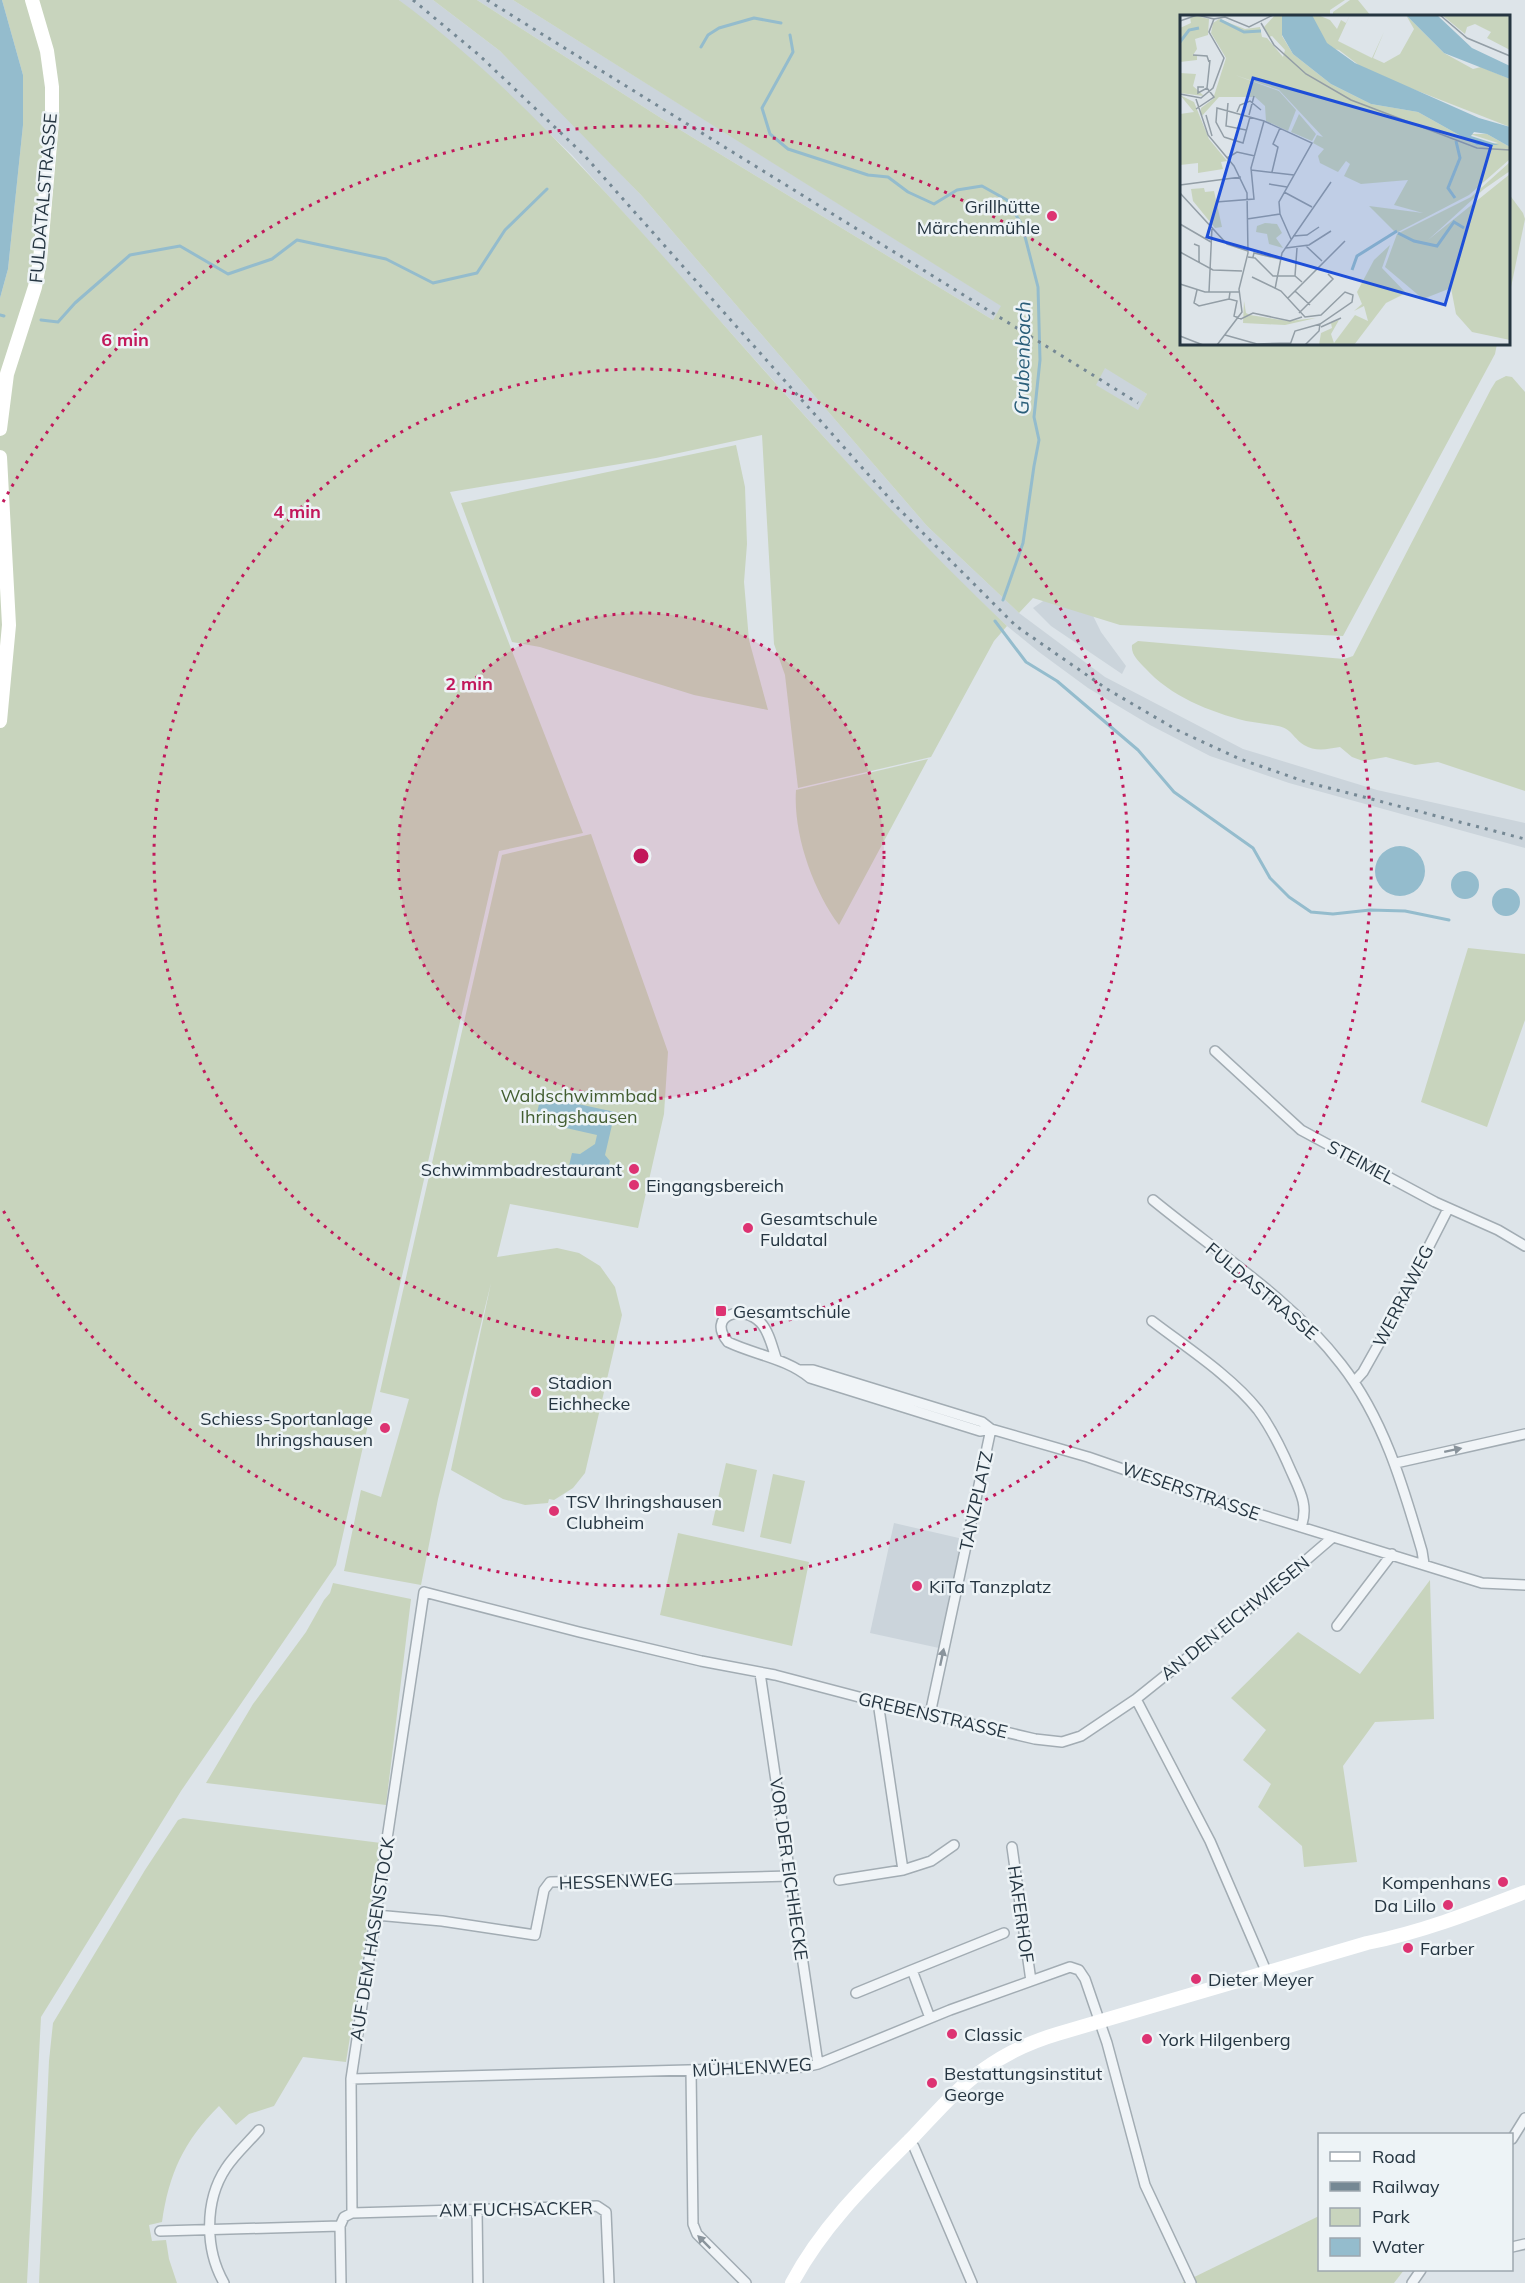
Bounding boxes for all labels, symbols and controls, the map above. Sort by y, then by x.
inset map [1180,15,1510,345]
street label: FULDATALSTRASSE [24,112,62,284]
place label: Grillhütte Märchenmühle [917,195,1040,239]
marker: Grillhütte Märchenmühle [1045,209,1059,223]
water label: Grubenbach [1009,301,1035,415]
text: 6 min [101,328,149,351]
text: 4 min [273,500,321,523]
text: 2 min [445,672,493,695]
centre of rings [631,846,651,866]
park label: Waldschwimmbad Ihringshausen [500,1084,658,1128]
street label: STEIMEL [1323,1135,1399,1189]
place label: Schwimmbadrestaurant [421,1158,622,1181]
marker: Schwimmbadrestaurant [627,1162,641,1176]
place label: Eingangsbereich [646,1174,784,1197]
marker: Eingangsbereich [627,1178,641,1192]
place label: Gesamtschule Fuldatal [760,1207,878,1251]
marker: Gesamtschule Fuldatal [741,1221,755,1235]
street label: FULDASTRASSE [1201,1237,1323,1345]
street label: WERRAWEG [1367,1241,1439,1351]
place label: Gesamtschule [733,1300,851,1323]
marker: Gesamtschule [714,1304,728,1318]
place label: Stadion Eichhecke [548,1371,630,1415]
marker: Stadion Eichhecke [529,1385,543,1399]
place label: Schiess-Sportanlage Ihringshausen [200,1407,373,1451]
marker: Schiess-Sportanlage Ihringshausen [378,1421,392,1435]
one-way arrow [1444,1445,1463,1454]
street label: TANZPLATZ [954,1449,998,1553]
street label: WESERSTRASSE [1119,1457,1263,1525]
place label: TSV Ihringshausen Clubheim [566,1490,722,1534]
marker: TSV Ihringshausen Clubheim [547,1504,561,1518]
street label: AN DEN EICHWIESEN [1156,1551,1314,1685]
place label: KiTa Tanzplatz [929,1575,1051,1598]
marker: KiTa Tanzplatz [910,1579,924,1593]
one-way arrow [938,1647,947,1666]
street label: GREBENSTRASSE [856,1687,1010,1743]
street label: VOR DER EICHHECKE [765,1776,813,1962]
street label: AUF DEM HASENSTOCK [345,1835,400,2043]
street label: HAFERHOF [1003,1864,1039,1964]
street label: HESSENWEG [558,1868,674,1894]
place label: Kompenhans [1382,1871,1491,1894]
marker: Kompenhans [1496,1875,1510,1889]
place label: Da Lillo [1374,1894,1436,1917]
marker: Da Lillo [1441,1898,1455,1912]
place label: Farber [1420,1937,1475,1960]
marker: Farber [1401,1941,1415,1955]
place label: Dieter Meyer [1208,1968,1314,1991]
marker: Dieter Meyer [1189,1972,1203,1986]
place label: Classic [964,2023,1023,2046]
marker: Classic [945,2027,959,2041]
place label: York Hilgenberg [1158,2028,1291,2051]
marker: York Hilgenberg [1140,2032,1154,2046]
street label: MÜHLENWEG [692,2052,812,2082]
place label: Bestattungsinstitut George [944,2062,1102,2106]
marker: Bestattungsinstitut George [925,2076,939,2090]
legend [1318,2133,1513,2271]
text: Road [1372,2145,1416,2168]
text: Railway [1372,2175,1440,2198]
street label: AM FUCHSACKER [439,2196,593,2222]
text: Park [1372,2205,1411,2228]
one-way arrow [698,2235,712,2249]
text: Water [1372,2235,1425,2258]

